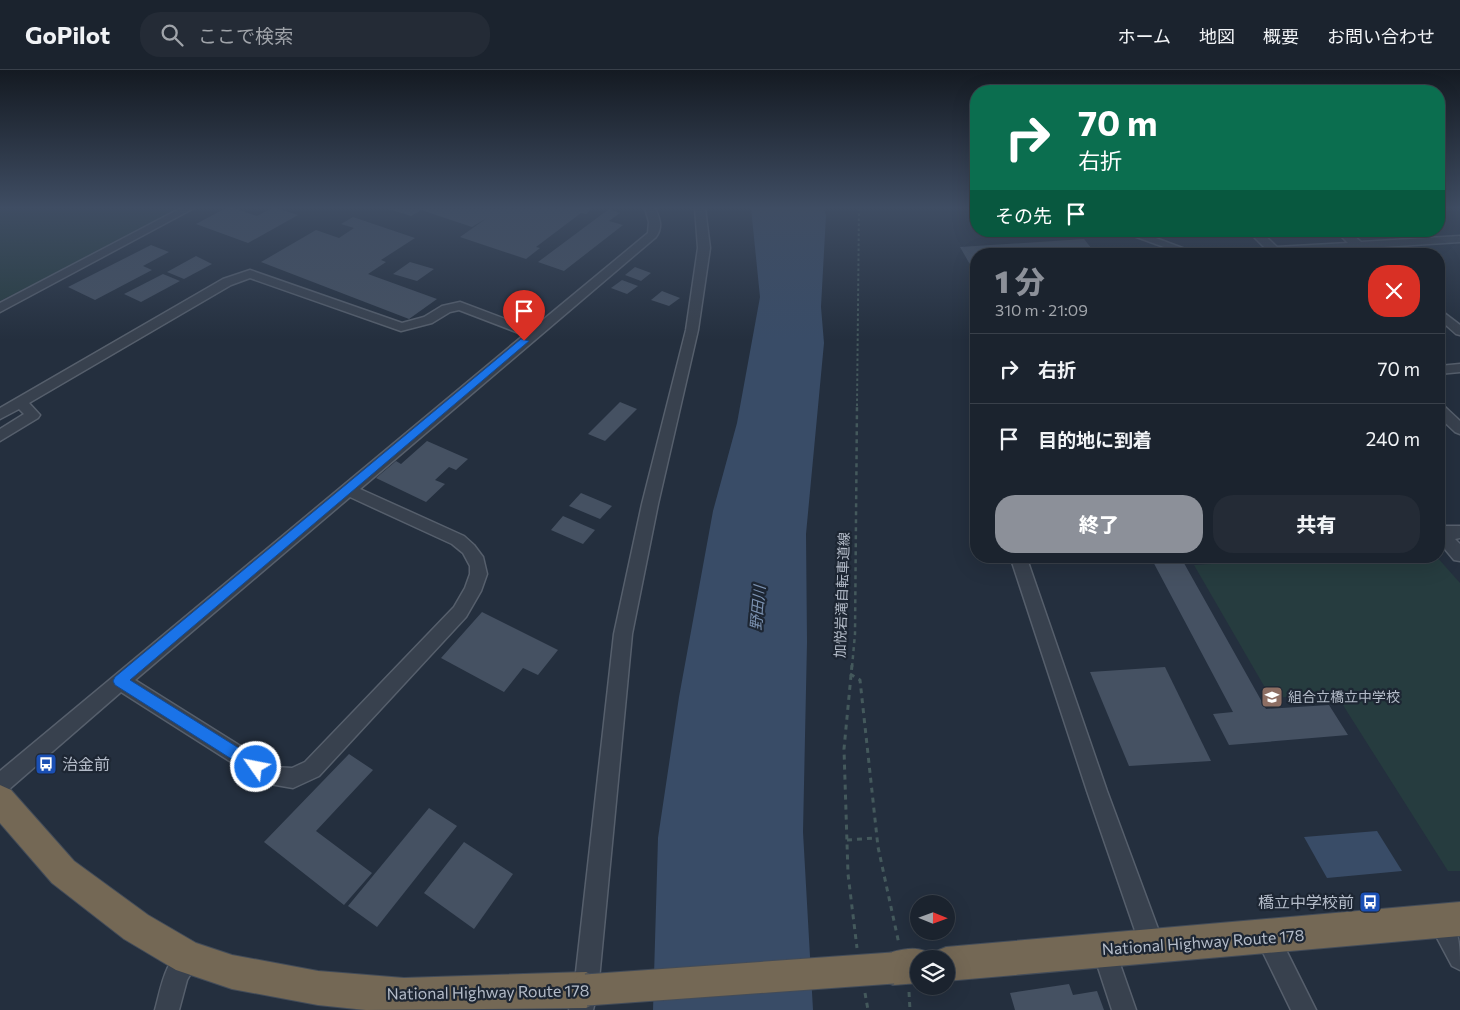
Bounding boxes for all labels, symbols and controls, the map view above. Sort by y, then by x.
search box [140,12,490,57]
text: GoPilot [25,20,110,49]
icon: search [158,21,186,49]
text: ここで検索 [198,24,293,47]
text: ホーム [1118,25,1171,47]
text: 地図 [1199,25,1235,47]
text: 概要 [1263,25,1299,47]
text: お問い合わせ [1327,25,1435,47]
text: 70 m [1078,100,1158,143]
icon: right [995,105,1060,170]
text: 右折 [1078,147,1122,174]
icon: arrive [1062,200,1090,228]
text: その先 [995,204,1052,227]
text: 1 分 [995,262,1045,299]
button: close [1368,265,1420,317]
pin [503,290,545,341]
icon: arrive [510,297,538,325]
text: 310 m · 21:09 [995,300,1088,319]
icon: right [995,355,1023,383]
text: 70 m [1377,357,1420,380]
text: 右折 [1038,358,1076,381]
icon: arrive [995,425,1023,453]
text: 240 m [1366,427,1420,450]
text: 目的地に到着 [1038,428,1152,451]
button: 終了 [995,495,1203,553]
button: 共有 [1213,495,1420,553]
street label: 加悦岩滝自転車道線 [831,532,852,658]
water label: 野田川 [746,583,768,631]
school or university icon: 組合立橋立中学校 [1260,685,1284,709]
place label: 組合立橋立中学校 [1288,688,1400,705]
position arrow [229,740,281,792]
bus stop icon: 治金前 [34,752,58,776]
place label: 治金前 [62,754,110,773]
bus stop icon: 橋立中学校前 [1358,890,1382,914]
place label: 橋立中学校前 [1258,892,1354,911]
north arrow [910,895,955,940]
map controls [910,895,955,995]
street label: National Highway Route 178 [1101,925,1305,958]
button: layers [910,950,955,995]
street label: National Highway Route 178 [386,980,590,1003]

